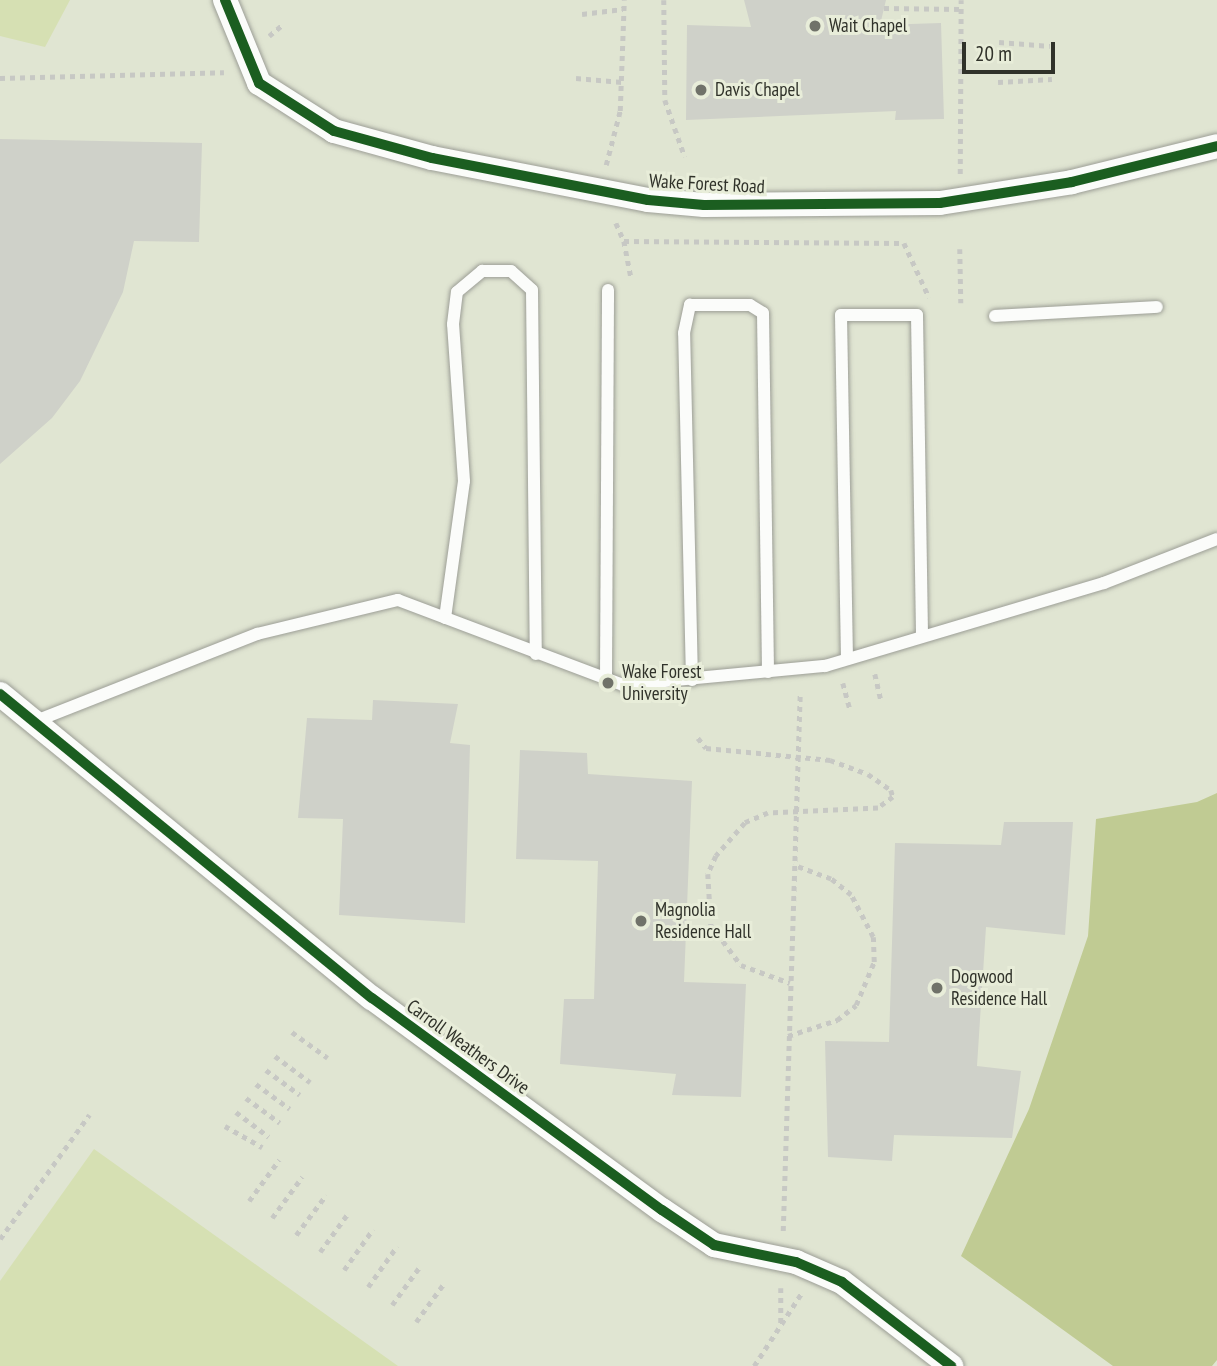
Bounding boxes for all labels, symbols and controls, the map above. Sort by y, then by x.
place label: Wait Chapel [829,15,907,37]
marker: Wait Chapel [807,18,823,34]
scale bar [965,28,1058,72]
text: 20 m [975,40,1012,67]
place label: Davis Chapel [715,79,800,101]
marker: Davis Chapel [693,82,709,98]
street label: Wake Forest Road [648,170,766,198]
place label: Wake Forest University [622,661,702,705]
marker: Wake Forest University [600,675,616,691]
place label: Magnolia Residence Hall [655,899,751,943]
marker: Magnolia Residence Hall [633,913,649,929]
place label: Dogwood Residence Hall [951,966,1047,1010]
marker: Dogwood Residence Hall [929,980,945,996]
street label: Carroll Weathers Drive [402,995,534,1099]

